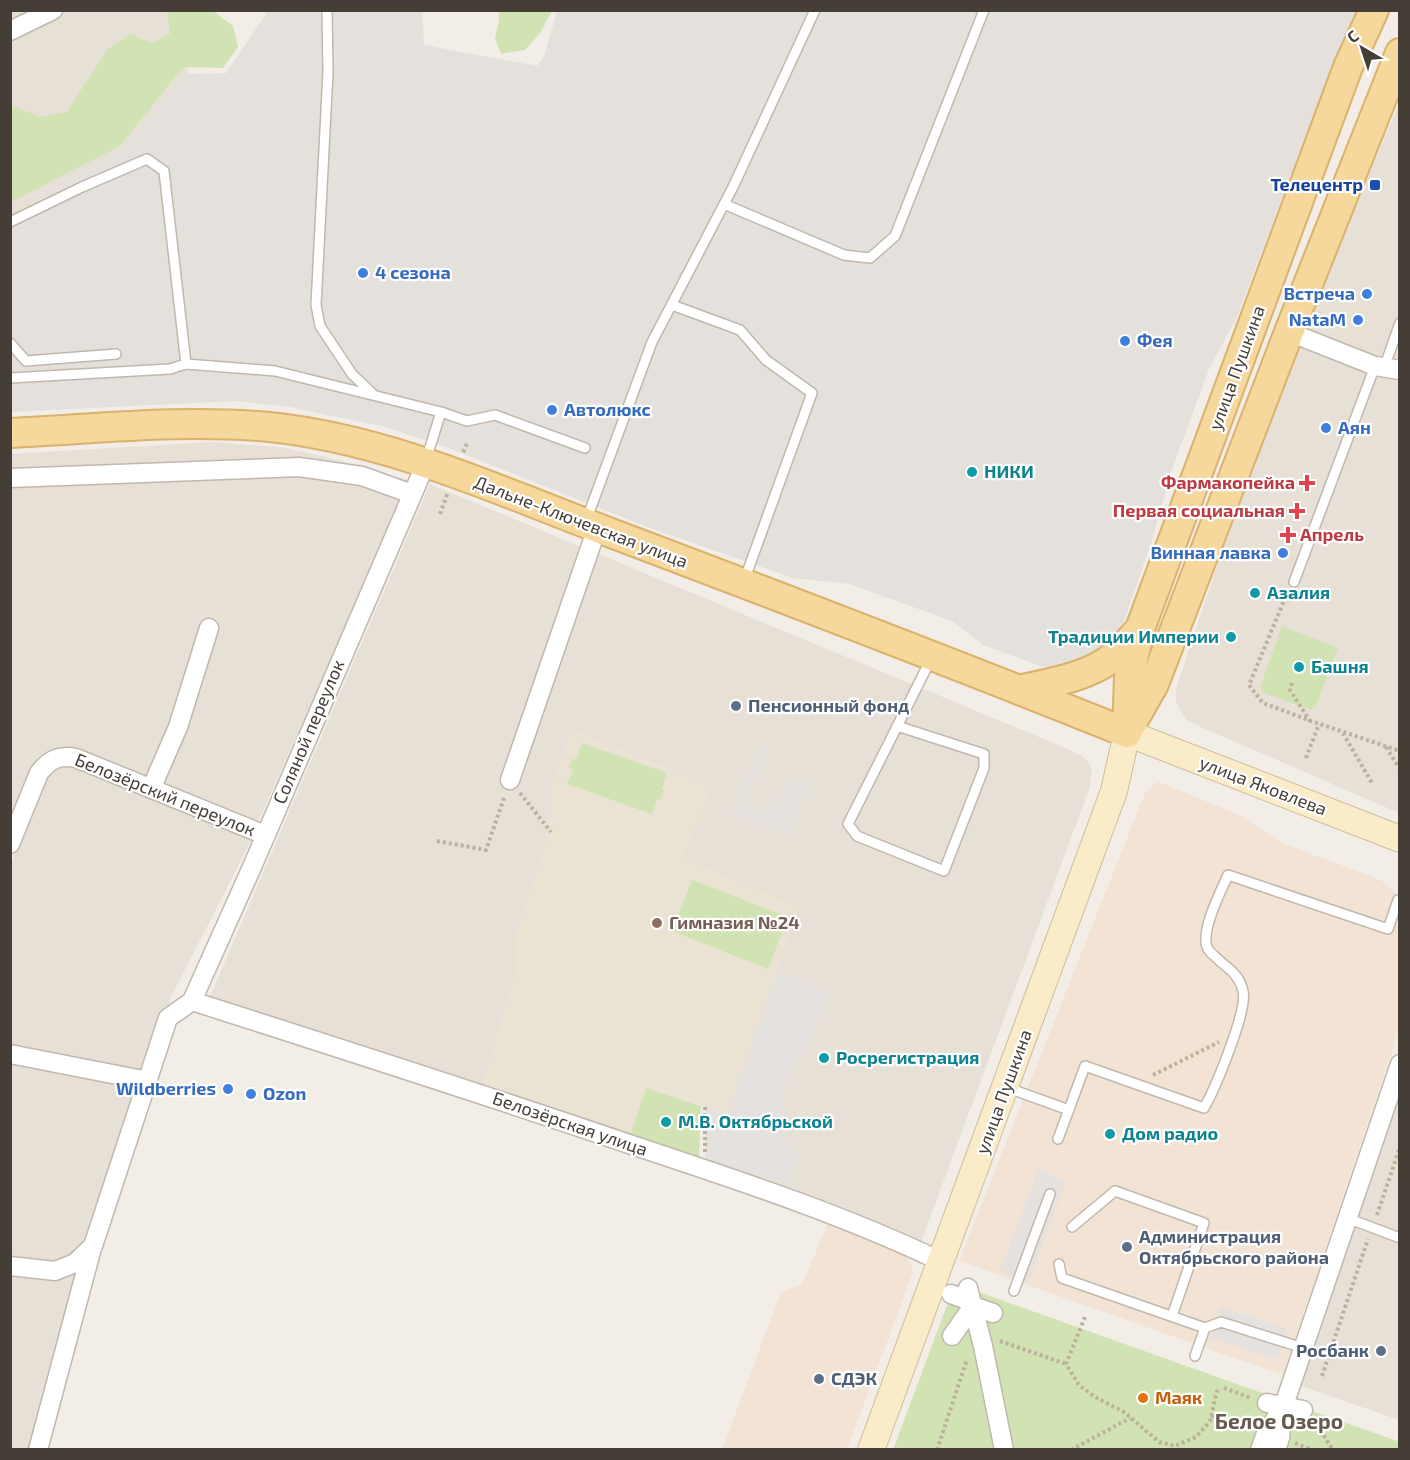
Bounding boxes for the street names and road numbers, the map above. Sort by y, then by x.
street label: улица Пушкина [1203,302,1269,433]
street label: Дальне-Ключевская улица [471,470,691,572]
street label: Соляной переулок [268,656,349,807]
street label: Белозёрский переулок [72,748,259,841]
street label: улица Яковлева [1196,751,1330,820]
street label: улица Пушкина [970,1026,1036,1157]
street label: Белозёрская улица [490,1086,651,1160]

